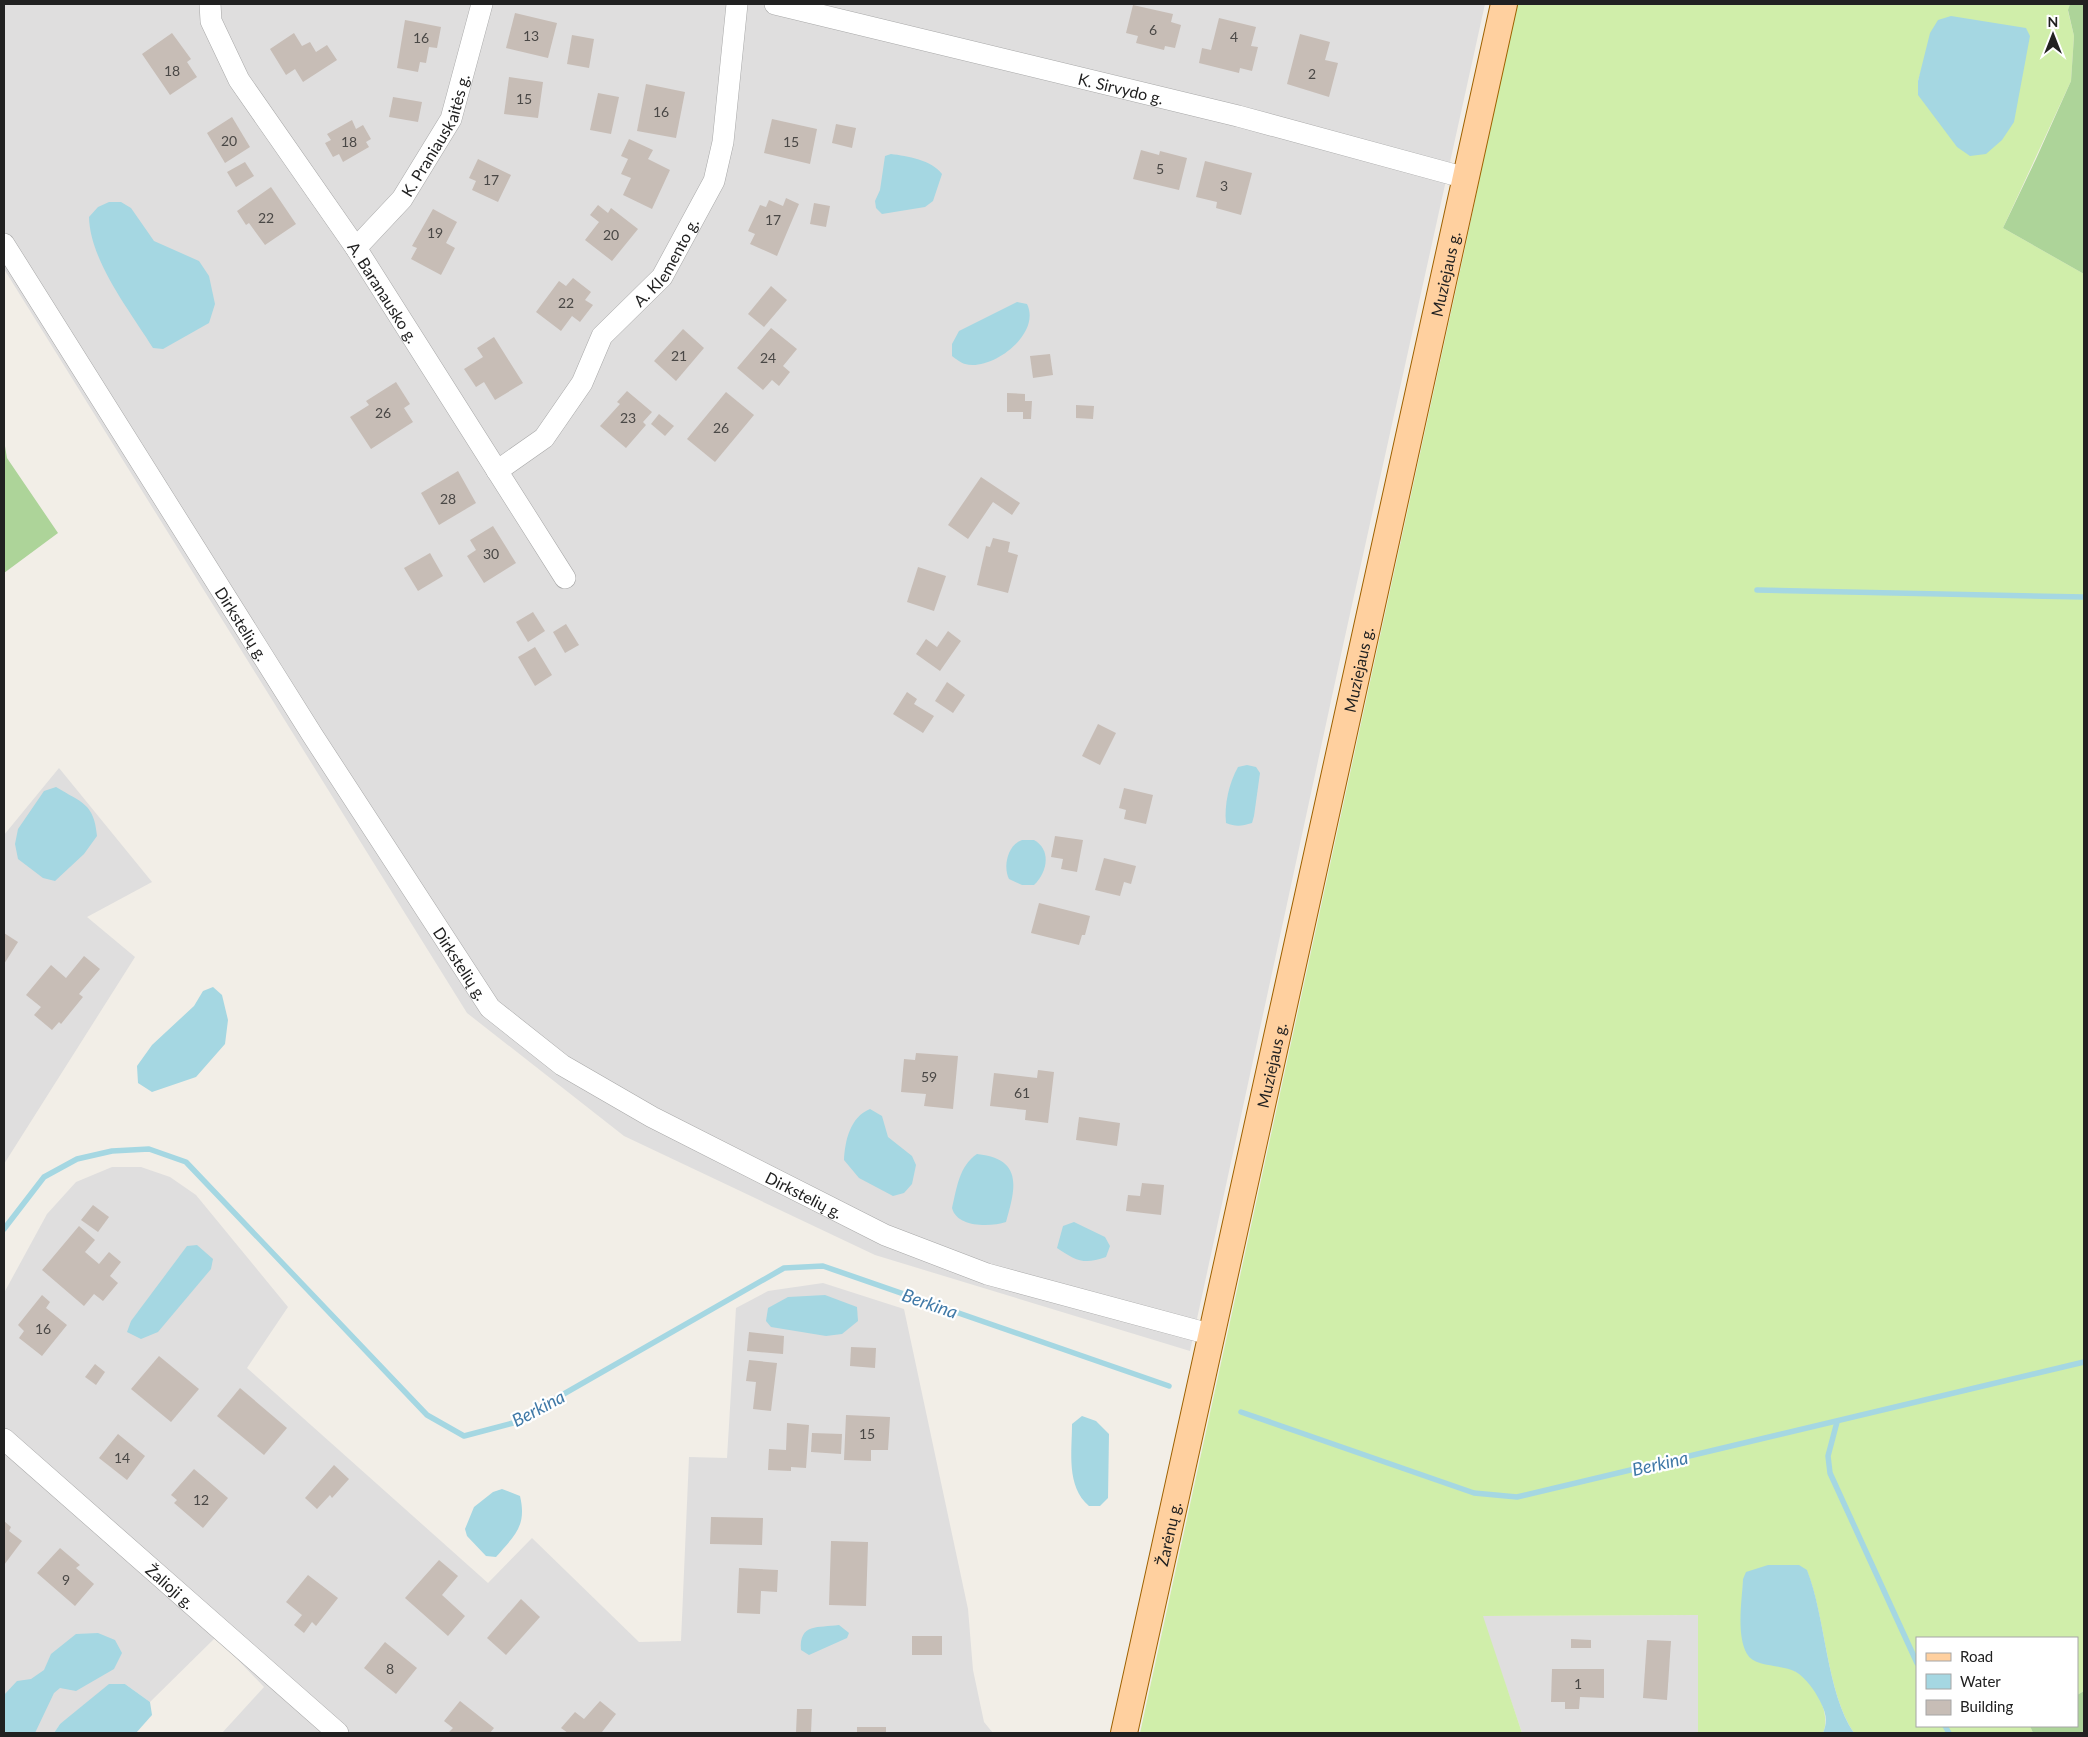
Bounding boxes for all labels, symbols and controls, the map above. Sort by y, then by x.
north arrow [2028,10,2078,60]
text: N [2048,13,2058,30]
house number: 6 [1149,21,1157,38]
house number: 13 [523,27,539,44]
house number: 4 [1230,28,1238,45]
house number: 16 [413,29,429,46]
house number: 18 [164,62,180,79]
house number: 2 [1308,65,1316,82]
street label: K. Sirvydo g. [1076,68,1166,107]
street label: K. Praniauskaitės g. [397,71,472,200]
house number: 15 [516,90,532,107]
house number: 16 [653,103,669,120]
house number: 20 [221,132,237,149]
house number: 18 [341,133,357,150]
house number: 15 [783,133,799,150]
house number: 5 [1156,160,1164,177]
house number: 17 [483,171,499,188]
house number: 3 [1220,177,1228,194]
house number: 22 [258,209,274,226]
house number: 17 [765,211,781,228]
street label: A. Klemento g. [629,214,702,310]
house number: 19 [427,224,443,241]
house number: 20 [603,226,619,243]
street label: Muziejaus g. [1426,229,1463,318]
street label: A. Baranausko g. [345,237,423,346]
house number: 22 [558,294,574,311]
house number: 21 [671,347,687,364]
house number: 24 [760,349,776,366]
house number: 26 [375,404,391,421]
house number: 23 [620,409,636,426]
house number: 26 [713,419,729,436]
house number: 28 [440,490,456,507]
house number: 30 [483,545,499,562]
street label: Dirkstelių g. [212,583,273,664]
street label: Muziejaus g. [1339,625,1376,714]
street label: Dirkstelių g. [430,923,492,1003]
street label: Muziejaus g. [1252,1020,1289,1109]
house number: 59 [921,1068,937,1085]
house number: 61 [1014,1084,1030,1101]
street label: Dirkstelių g. [763,1167,846,1222]
water label: Berkina [900,1283,960,1323]
house number: 16 [35,1320,51,1337]
water label: Berkina [508,1385,568,1431]
house number: 15 [859,1425,875,1442]
water label: Berkina [1630,1446,1690,1480]
house number: 14 [114,1449,130,1466]
house number: 12 [193,1491,209,1508]
street label: Žarėnų g. [1151,1500,1184,1568]
street label: Žalioji g. [143,1559,199,1612]
house number: 9 [62,1571,70,1588]
legend [1916,1637,2078,1727]
text: Road [1960,1647,1993,1665]
house number: 8 [386,1660,394,1677]
text: Water [1960,1672,2001,1690]
house number: 1 [1574,1675,1582,1692]
text: Building [1960,1697,2013,1715]

